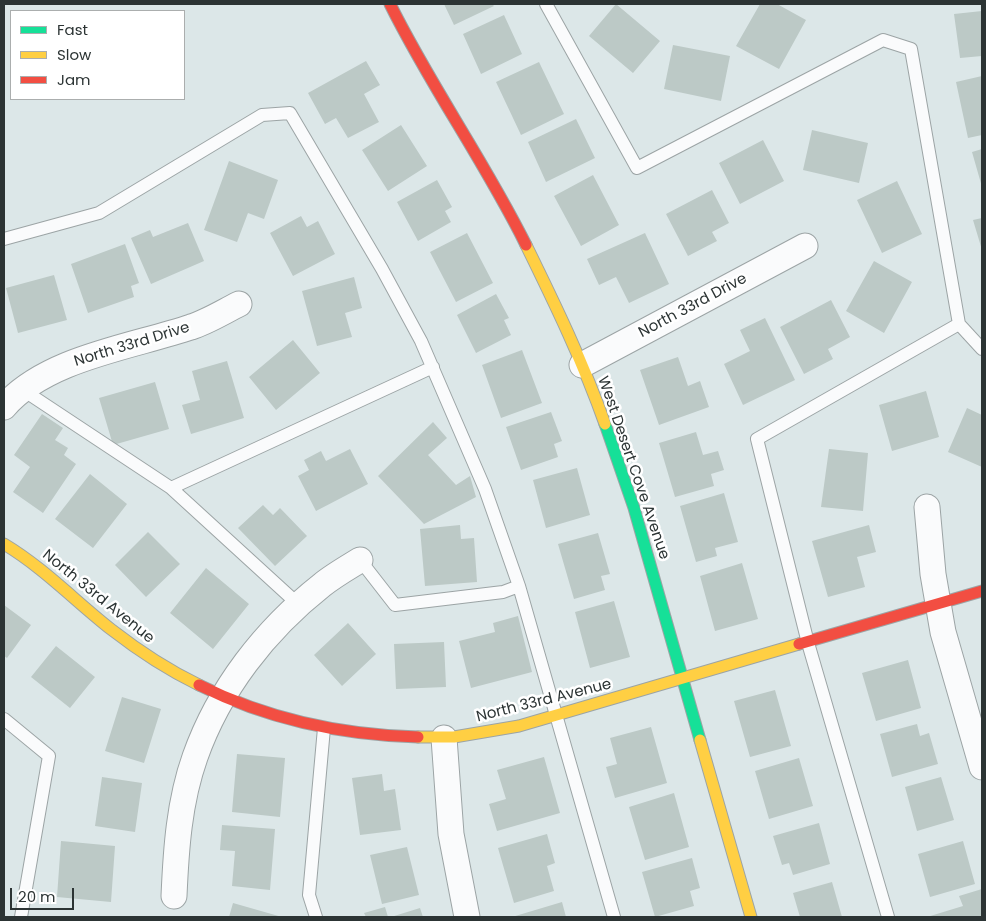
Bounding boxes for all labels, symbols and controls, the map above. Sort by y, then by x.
legend [10,10,185,100]
text: Fast [57,19,88,40]
text: Slow [57,44,91,65]
text: Jam [57,69,91,90]
street label: North 33rd Drive [636,270,750,342]
street label: North 33rd Drive [72,319,192,371]
street label: West Desert Cove Avenue [593,374,673,562]
street label: North 33rd Avenue [39,546,157,648]
street label: North 33rd Avenue [475,676,613,726]
scale bar [12,878,76,910]
text: 20 m [18,886,56,907]

